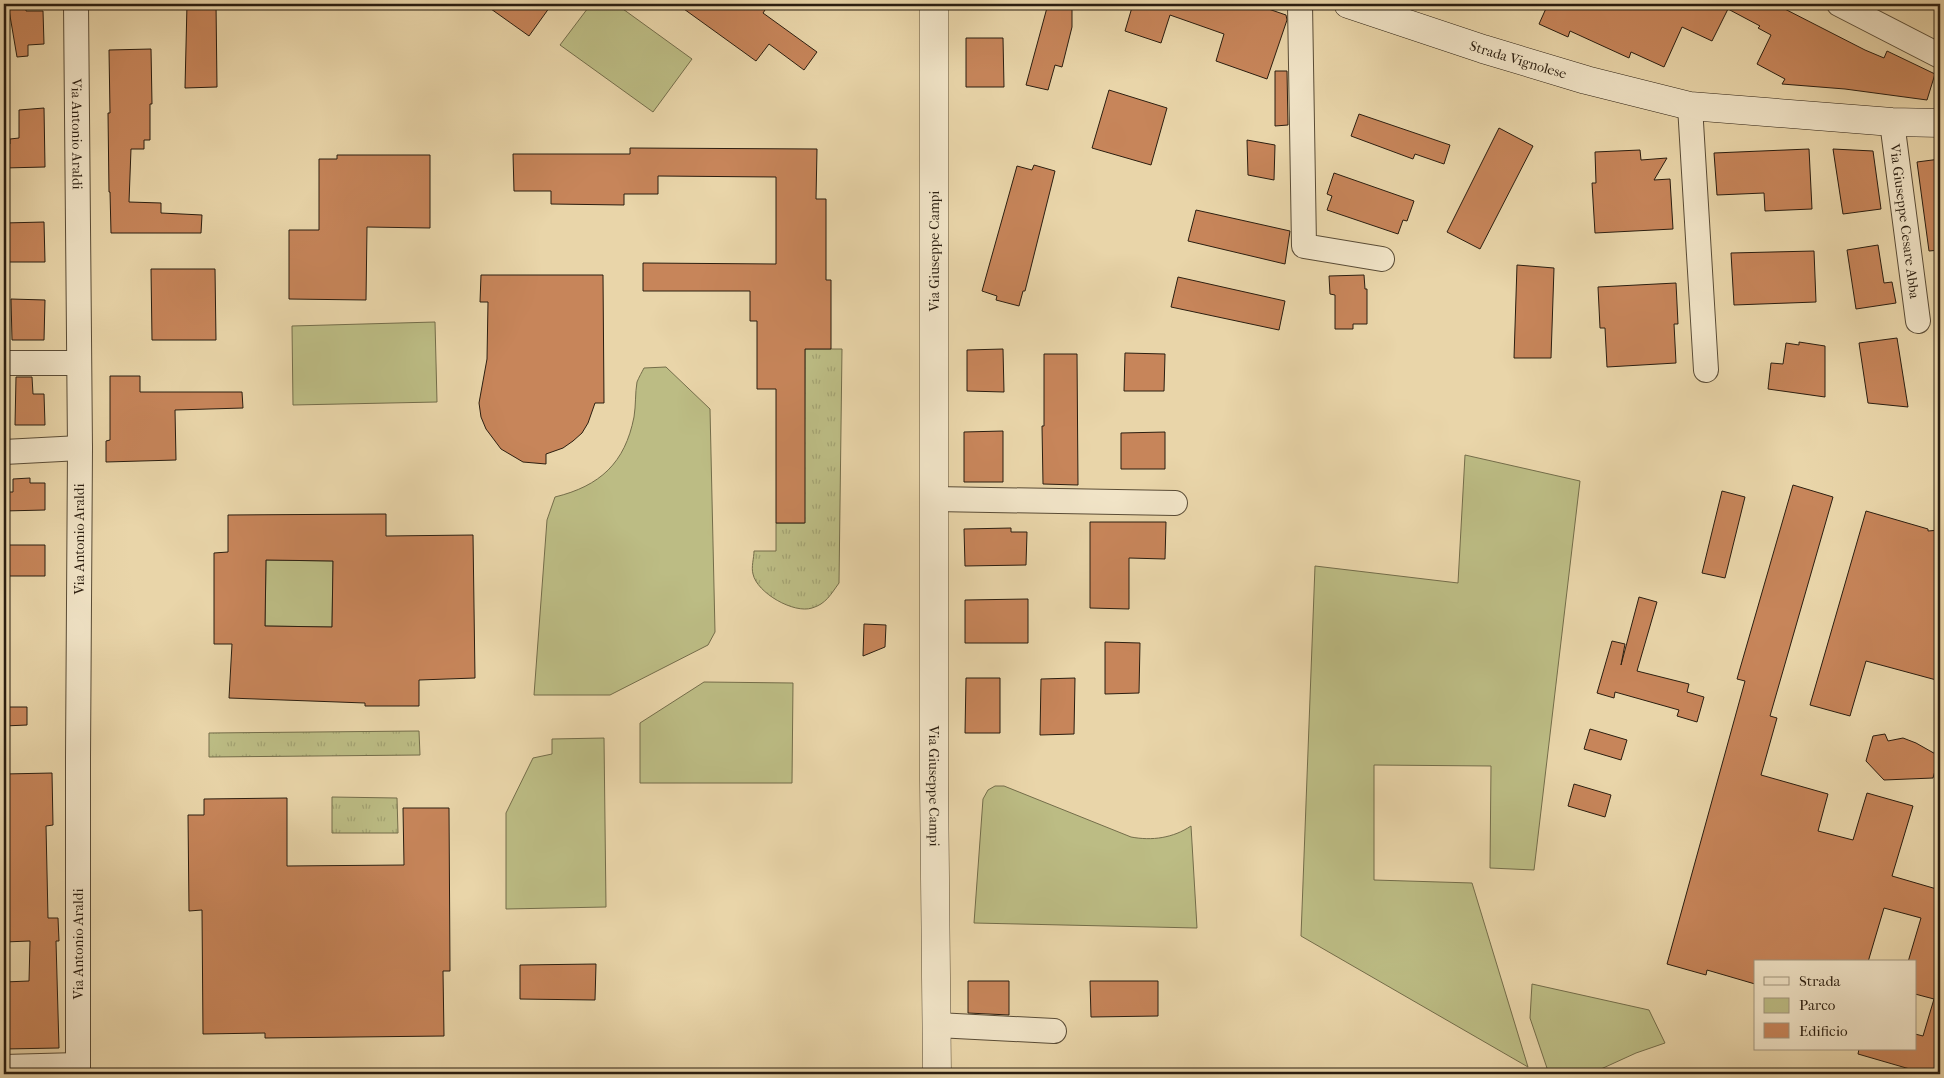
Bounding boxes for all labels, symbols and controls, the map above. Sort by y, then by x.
street label: Strada Vignolese [1467,37,1569,82]
street label: Via Antonio Araldi [68,77,86,190]
street label: Via Giuseppe Cesare Abba [1886,142,1924,300]
street label: Via Giuseppe Campi [926,191,943,312]
street label: Via Antonio Araldi [71,483,88,596]
street label: Via Giuseppe Campi [926,724,943,847]
street label: Via Antonio Araldi [70,888,87,1001]
legend [1754,960,1916,1050]
text: Strada [1799,972,1842,990]
text: Parco [1799,996,1836,1014]
text: Edificio [1799,1022,1848,1040]

